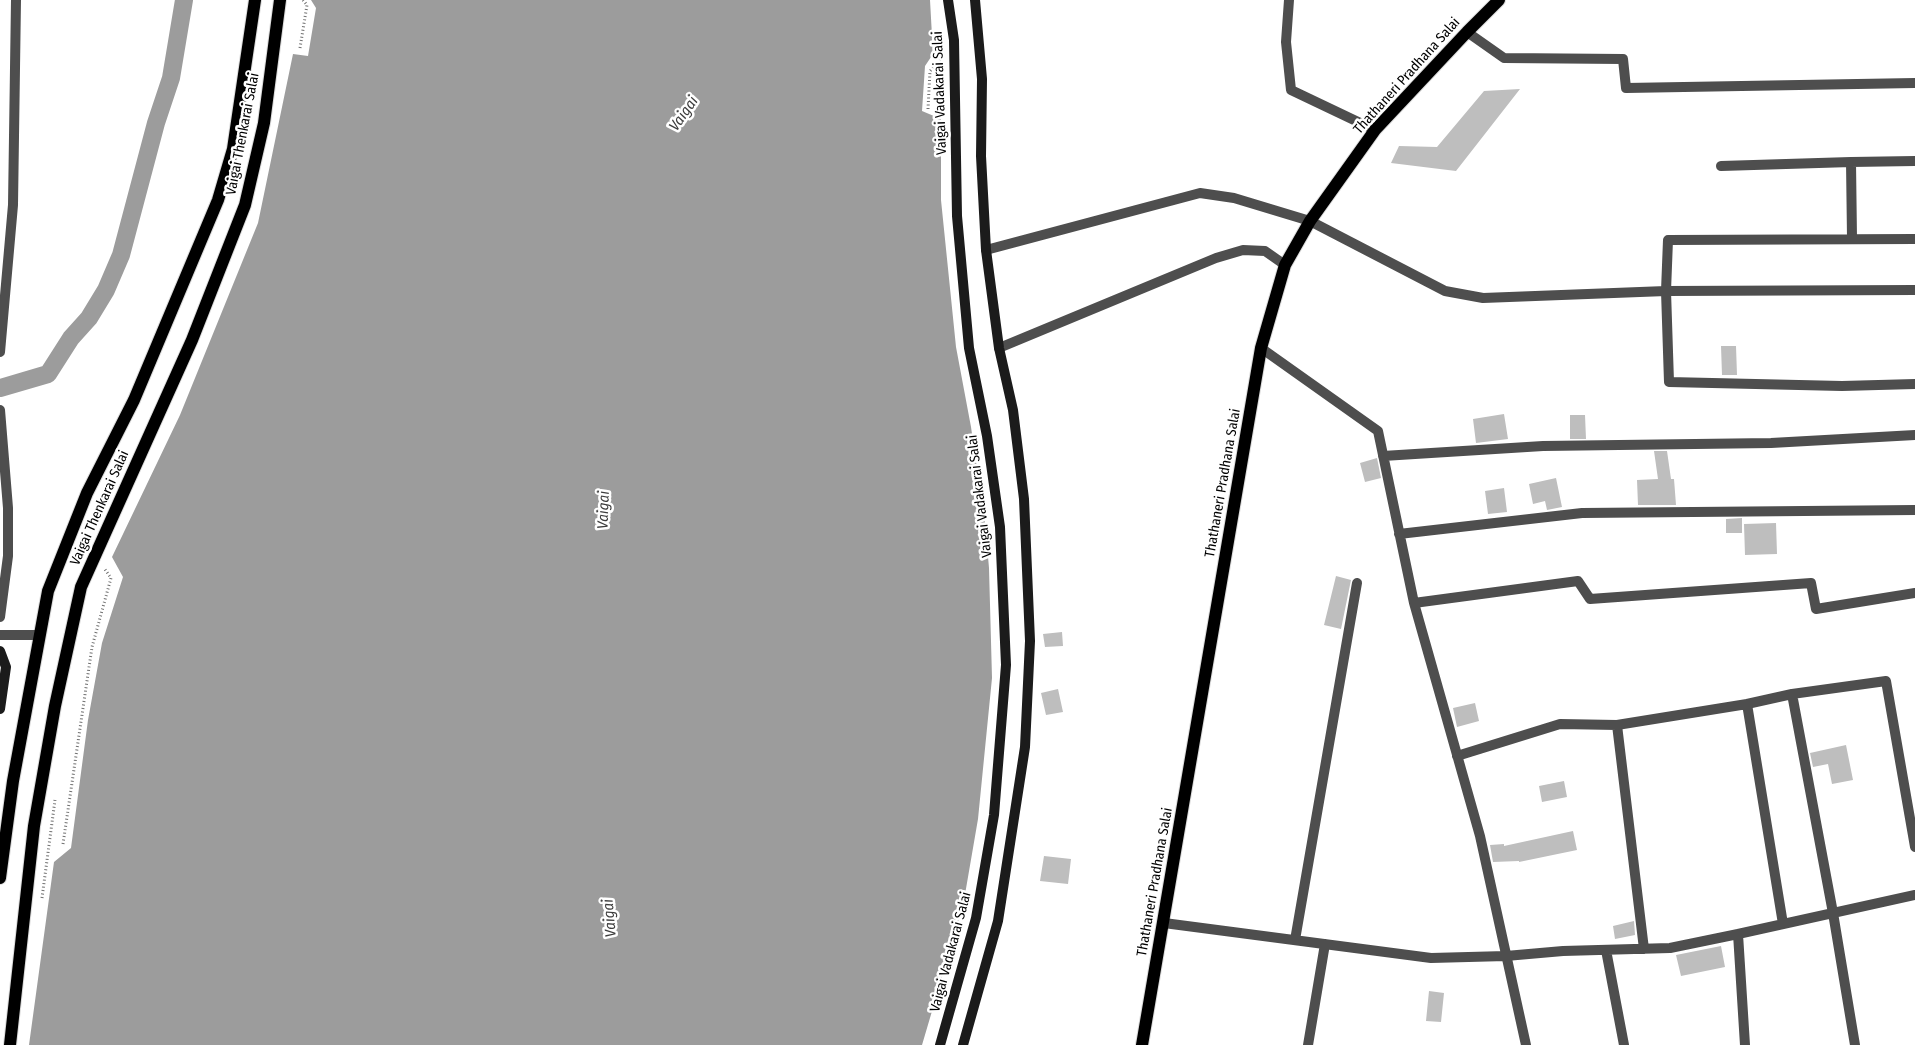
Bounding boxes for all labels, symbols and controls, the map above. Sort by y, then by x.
street label: Thathaneri Pradhana Salai [1350,14,1464,138]
street label: Vaigai Vadakarai Salai [929,31,951,155]
street label: Vaigai Thenkarai Salai [223,71,263,197]
water label: Vaigai [666,93,702,135]
street label: Thathaneri Pradhana Salai [1202,407,1244,559]
street label: Vaigai Vadakarai Salai [964,434,996,558]
street label: Vaigai Thenkarai Salai [67,448,133,568]
water label: Vaigai [594,491,614,529]
street label: Thathaneri Pradhana Salai [1134,806,1176,958]
street label: Vaigai Vadakarai Salai [927,890,975,1014]
water label: Vaigai [599,898,621,938]

